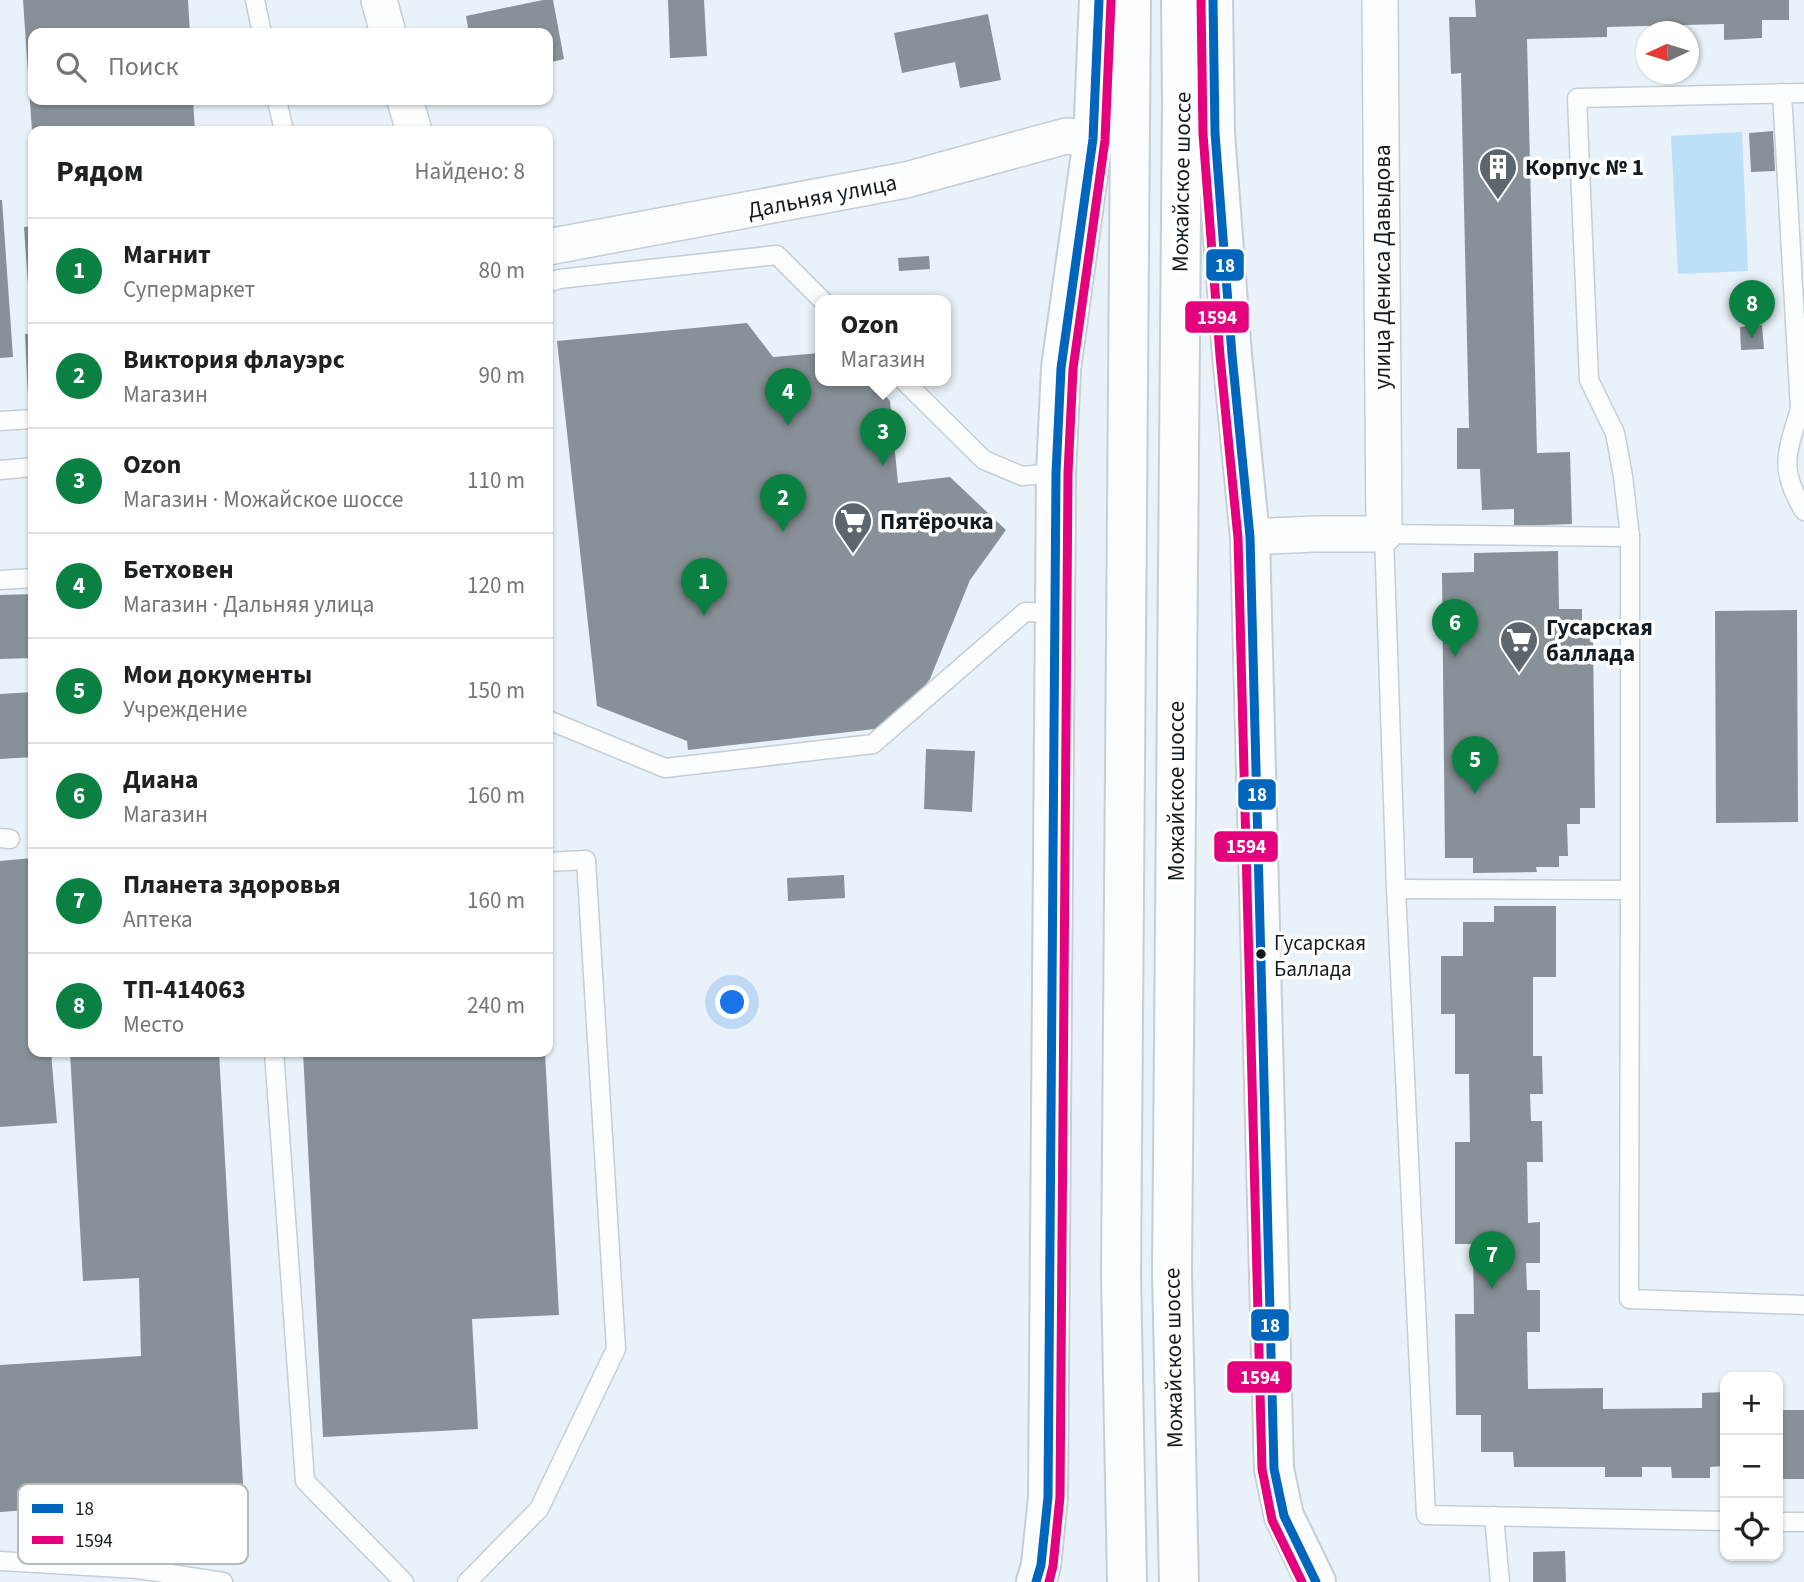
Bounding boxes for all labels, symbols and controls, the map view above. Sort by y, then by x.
north arrow [1636,21,1699,84]
search box [28,28,553,105]
icon: search [52,48,90,86]
text: Поиск [108,48,178,85]
street label: Можайское шоссе [1163,92,1200,272]
street label: улица Дениса Давыдова [1366,144,1399,390]
building icon: Корпус № 1 [1477,146,1519,201]
text: Рядом [56,150,144,193]
place label: Корпус № 1 [1525,151,1644,184]
text: Найдено: 8 [415,155,525,188]
street label: Дальняя улица [745,166,900,227]
text: Магнит [123,236,211,273]
line badge: 18 [1205,248,1245,282]
text: 18 [1215,253,1235,280]
text: 1 [73,254,85,287]
text: 80 m [478,254,525,287]
text: Супермаркет [123,273,255,306]
pin: 8 [1729,280,1775,338]
popup [815,295,951,386]
line badge: 1594 [1184,300,1250,334]
text: 1594 [1197,305,1237,332]
text: Ozon [841,306,899,343]
text: Виктория флауэрс [123,341,345,378]
text: Магазин [841,343,926,376]
text: 2 [73,359,85,392]
text: 90 m [478,359,525,392]
pin: 4 [765,368,811,426]
text: Магазин [123,378,208,411]
pin: 3 [860,408,906,466]
text: Ozon [123,446,181,483]
text: 3 [73,464,85,497]
text: 110 m [467,464,525,497]
pin: 2 [760,474,806,532]
text: Магазин · Можайское шоссе [123,483,403,516]
supermarket icon: Пятёрочка [832,500,874,555]
place label: Пятёрочка [880,505,994,538]
text: Бетховен [123,551,234,588]
pin: 1 [681,558,727,616]
text: 4 [73,569,85,602]
text: 120 m [467,569,525,602]
text: Магазин · Дальняя улица [123,588,374,621]
pin: 6 [1432,599,1478,657]
place label: Гусарская баллада [1546,611,1653,670]
supermarket icon: Гусарская баллада [1498,619,1540,674]
text: Мои документы [123,656,312,693]
text: 5 [73,674,85,707]
text: 150 m [467,674,525,707]
text: Учреждение [123,693,247,726]
street label: Можайское шоссе [1160,701,1193,881]
pin: 5 [1452,736,1498,794]
text: Диана [123,761,199,798]
line badge: 18 [1237,778,1277,811]
text: 6 [73,779,85,812]
text: 160 m [467,779,525,812]
text: 18 [1247,782,1267,809]
text: Магазин [123,798,208,831]
line badge: 1594 [1213,830,1279,863]
text: 1594 [1226,834,1266,861]
text: Планета здоровья [123,866,341,903]
text: 7 [73,884,85,917]
text: 160 m [467,884,525,917]
text: Аптека [123,903,193,936]
place label: Гусарская Баллада [1274,928,1366,984]
marker: Гусарская Баллада [1254,947,1268,961]
text: ТП-414063 [123,971,246,1008]
your location [715,985,749,1019]
text: 8 [73,989,85,1022]
text: 240 m [467,989,525,1022]
text: Место [123,1008,184,1041]
pin: 7 [1469,1231,1515,1289]
street label: Можайское шоссе [1155,1268,1192,1448]
line badge: 18 [1250,1308,1290,1342]
text: 18 [1260,1313,1280,1340]
line badge: 1594 [1226,1360,1293,1394]
text: 1594 [1240,1365,1280,1392]
map controls [1720,1372,1783,1561]
button: + [1720,1372,1783,1435]
button: − [1720,1435,1783,1498]
legend [18,1484,248,1564]
text: 18 [75,1496,94,1523]
button: locate [1720,1498,1783,1561]
text: 1594 [75,1528,113,1555]

